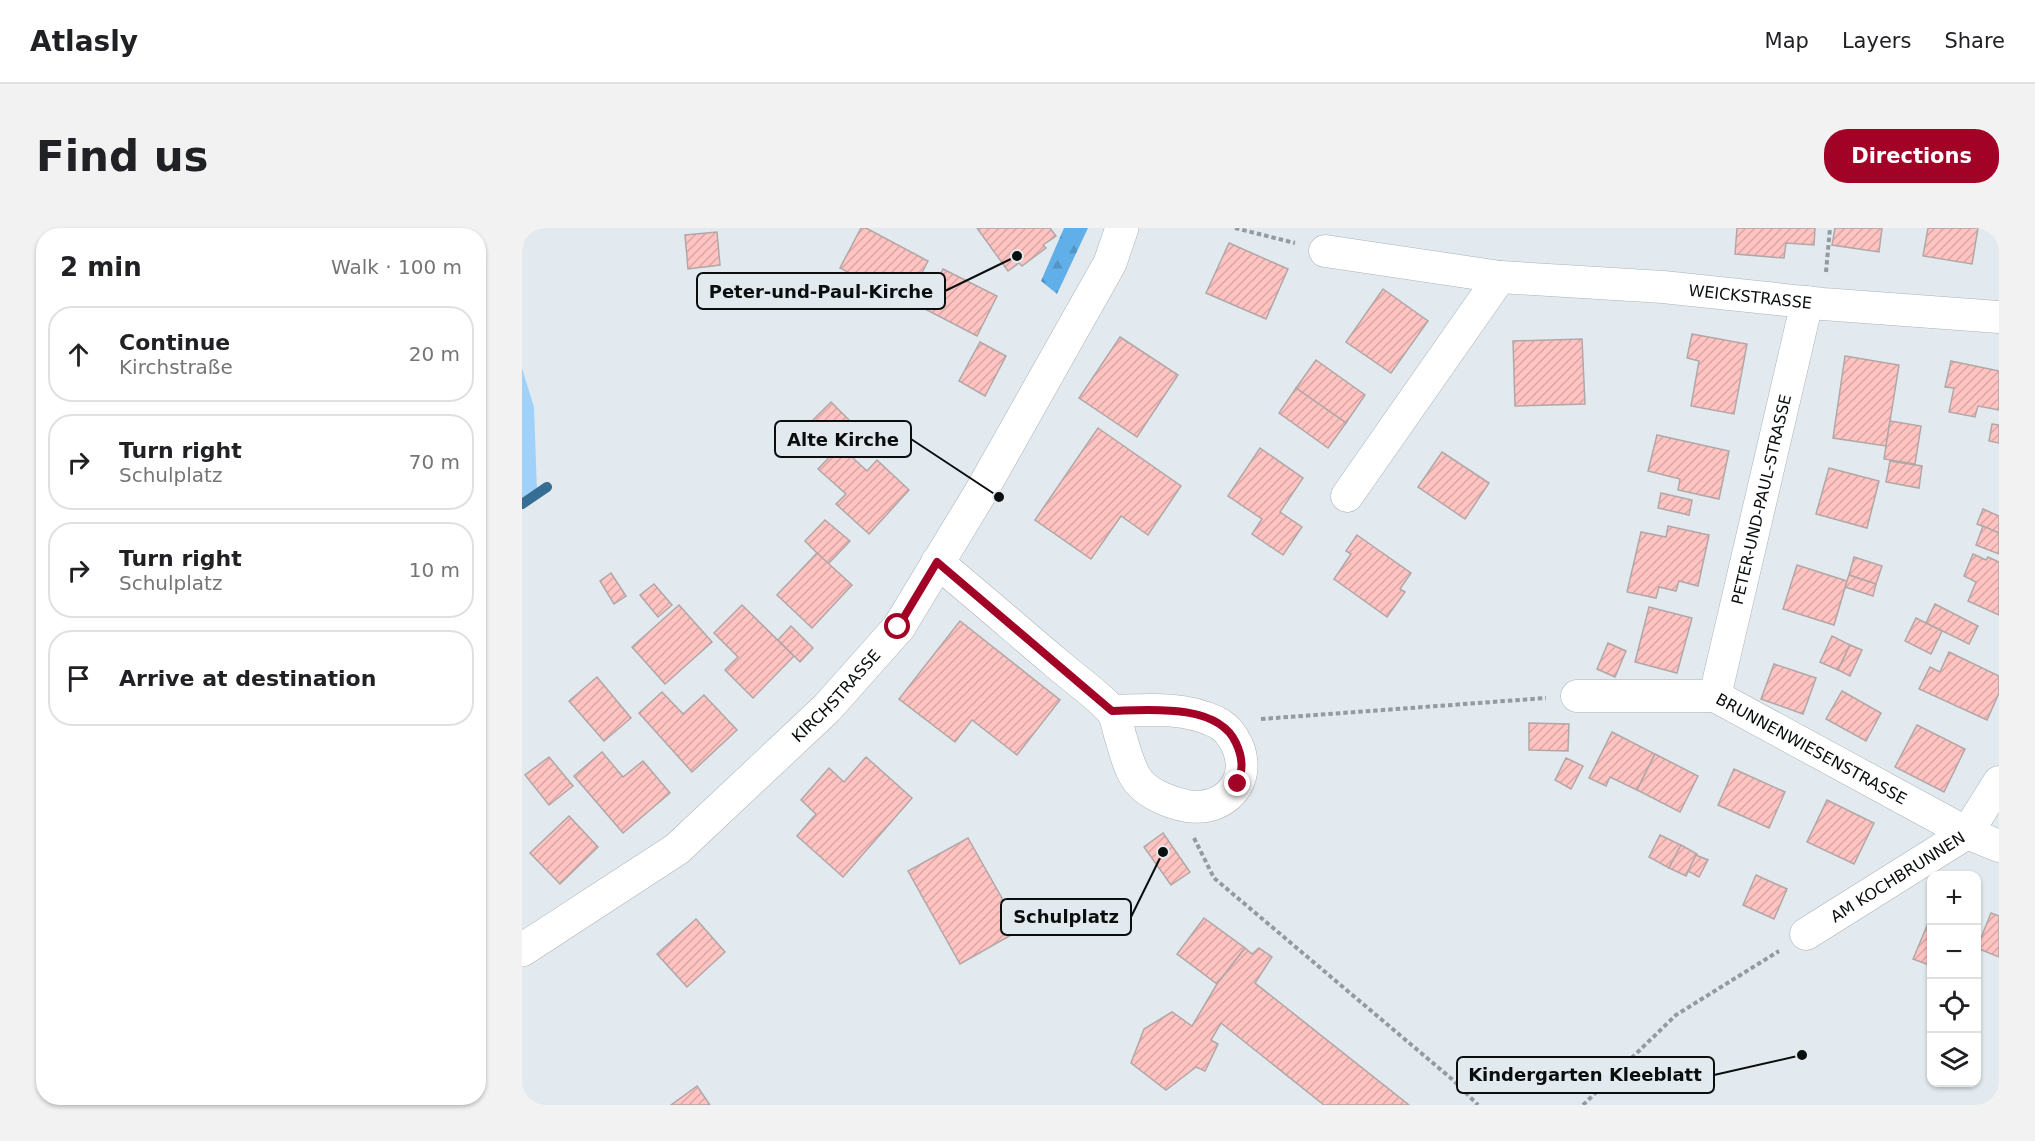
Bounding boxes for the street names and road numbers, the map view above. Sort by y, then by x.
street label: WEICKSTRASSE [1688,281,1813,313]
street label: PETER-UND-PAUL-STRASSE [1728,392,1795,606]
street label: KIRCHSTRASSE [788,646,885,746]
street label: BRUNNENWIESENSTRASSE [1713,689,1910,809]
street label: AM KOCHBRUNNEN [1827,828,1969,926]

